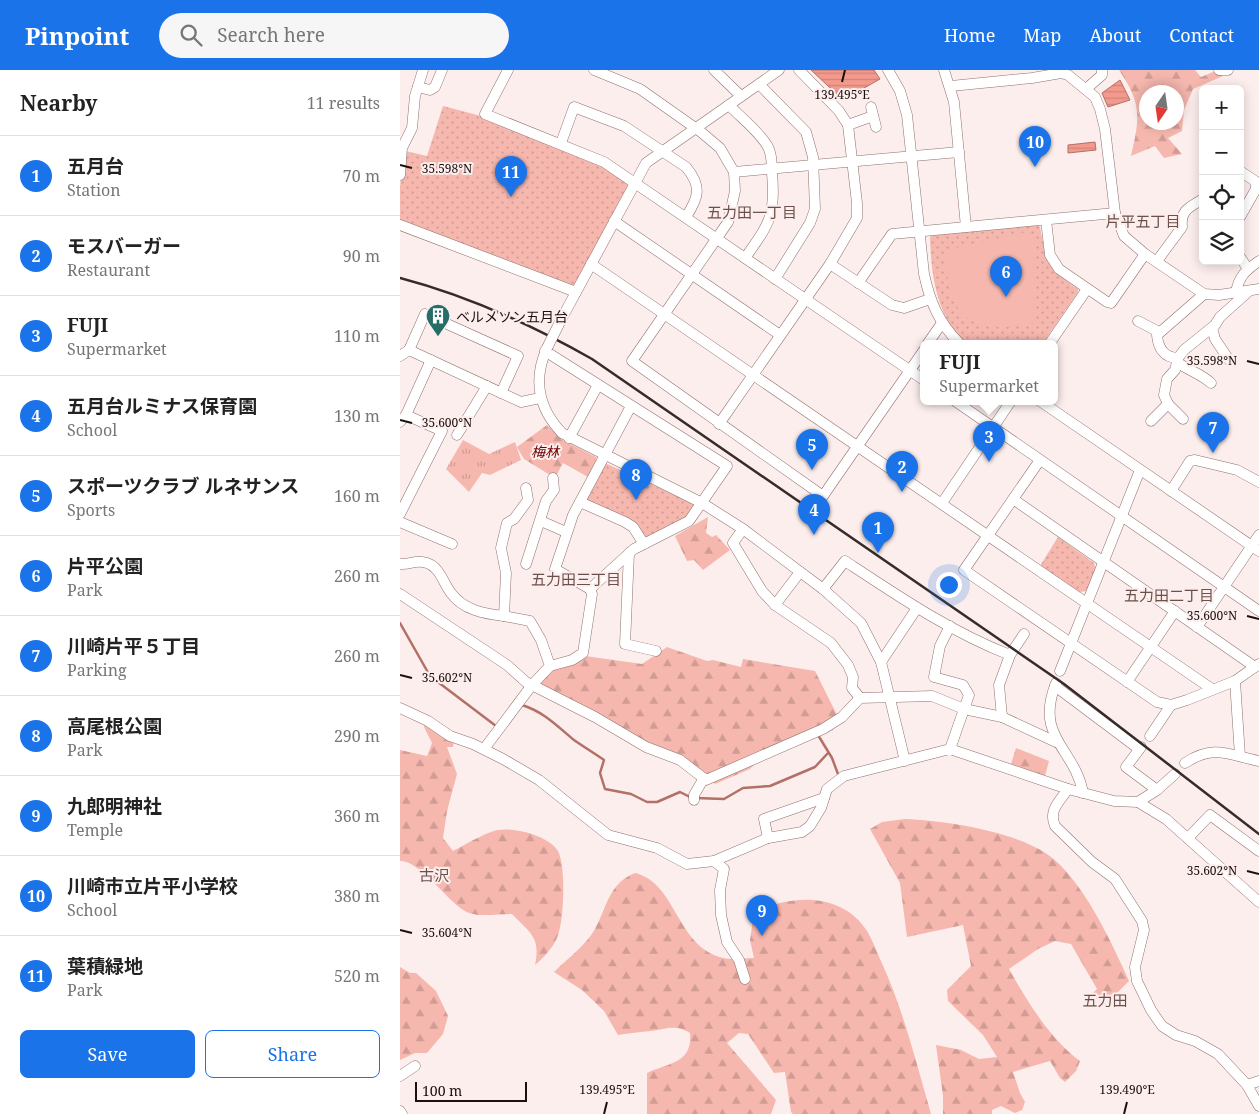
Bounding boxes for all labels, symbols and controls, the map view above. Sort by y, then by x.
search box [159,13,509,58]
text: Pinpoint [25,19,129,52]
icon: search [177,21,205,49]
text: Search here [217,22,325,48]
text: Home [944,23,995,47]
text: Map [1023,23,1061,47]
text: About [1089,23,1141,47]
text: Contact [1169,23,1234,47]
north arrow [1139,85,1184,130]
map controls [1199,85,1244,265]
button: + [1199,85,1244,130]
text: 139.495°E [814,86,870,103]
text: Nearby [20,89,98,117]
text: 11 results [307,92,380,114]
pin: 10 [1019,126,1051,167]
button: − [1199,130,1244,175]
text: 五月台 [67,153,124,179]
pin: 11 [495,156,527,197]
text: 35.598°N [422,160,472,177]
text: 1 [31,165,41,187]
text: 70 m [343,165,380,187]
button: locate [1199,175,1244,220]
text: Station [67,179,121,201]
district label: 五力田一丁目 [707,202,797,222]
district label: 片平五丁目 [1105,211,1181,231]
button: layers [1199,220,1244,265]
text: モスバーガー [67,233,181,259]
text: 2 [31,245,41,267]
text: 90 m [343,245,380,267]
pin: 6 [990,256,1022,297]
text: Restaurant [67,259,150,281]
building icon: ベルメソン五月台 [425,303,451,337]
place label: ベルメソン五月台 [456,307,568,326]
text: FUJI [67,312,108,338]
text: 3 [31,325,41,347]
text: 110 m [334,325,380,347]
text: Supermarket [67,338,167,360]
popup [920,340,1058,405]
text: FUJI [939,349,980,375]
text: 35.598°N [1187,352,1237,369]
text: Supermarket [939,375,1039,397]
text: 五月台ルミナス保育園 [67,393,257,419]
text: 4 [31,405,41,427]
text: 130 m [334,405,380,427]
pin: 7 [1197,412,1229,453]
text: 35.600°N [422,414,472,431]
text: School [67,419,117,441]
pin: 3 [973,421,1005,462]
pin: 5 [796,429,828,470]
park label: 梅林 [531,442,561,461]
pin: 2 [886,451,918,492]
pin: 8 [620,459,652,500]
text: スポーツクラブ ルネサンス [67,473,299,499]
text: 5 [31,485,41,507]
text: 160 m [334,485,380,507]
pin: 4 [798,494,830,535]
text: Sports [67,499,115,521]
pin: 1 [862,512,894,553]
text: 片平公園 [67,553,143,579]
text: 6 [31,565,41,587]
text: 260 m [334,565,380,587]
district label: 五力田三丁目 [531,569,621,589]
your location [936,572,962,598]
text: Park [67,579,103,601]
district label: 五力田二丁目 [1124,585,1214,605]
text: 35.600°N [1187,607,1237,624]
text: 川崎片平５丁目 [67,633,200,659]
text: 7 [31,645,41,667]
text: 260 m [334,645,380,667]
text: Parking [67,659,127,681]
text: 35.602°N [422,669,472,686]
text: 高尾根公園 [67,713,162,739]
text: 8 [31,725,41,747]
text: 290 m [334,725,380,747]
text: Park [67,739,103,761]
text: 九郎明神社 [67,793,162,819]
text: 9 [31,805,41,827]
text: 360 m [334,805,380,827]
text: Temple [67,819,123,841]
text: 35.602°N [1187,862,1237,879]
district label: 古沢 [419,865,449,885]
text: 川崎市立片平小学校 [67,873,238,899]
text: 10 [27,885,45,907]
text: 380 m [334,885,380,907]
pin: 9 [746,895,778,936]
text: School [67,899,117,921]
text: 35.604°N [422,924,472,941]
text: 葉積緑地 [67,953,143,979]
text: 11 [27,965,45,987]
text: 520 m [334,965,380,987]
text: Park [67,979,103,1001]
district label: 五力田 [1082,990,1128,1010]
button: Save [20,1030,195,1078]
button: Share [205,1030,380,1078]
scale bar [415,1079,528,1102]
text: 100 m [422,1081,462,1100]
text: 139.495°E [579,1081,635,1098]
text: 139.490°E [1099,1081,1155,1098]

